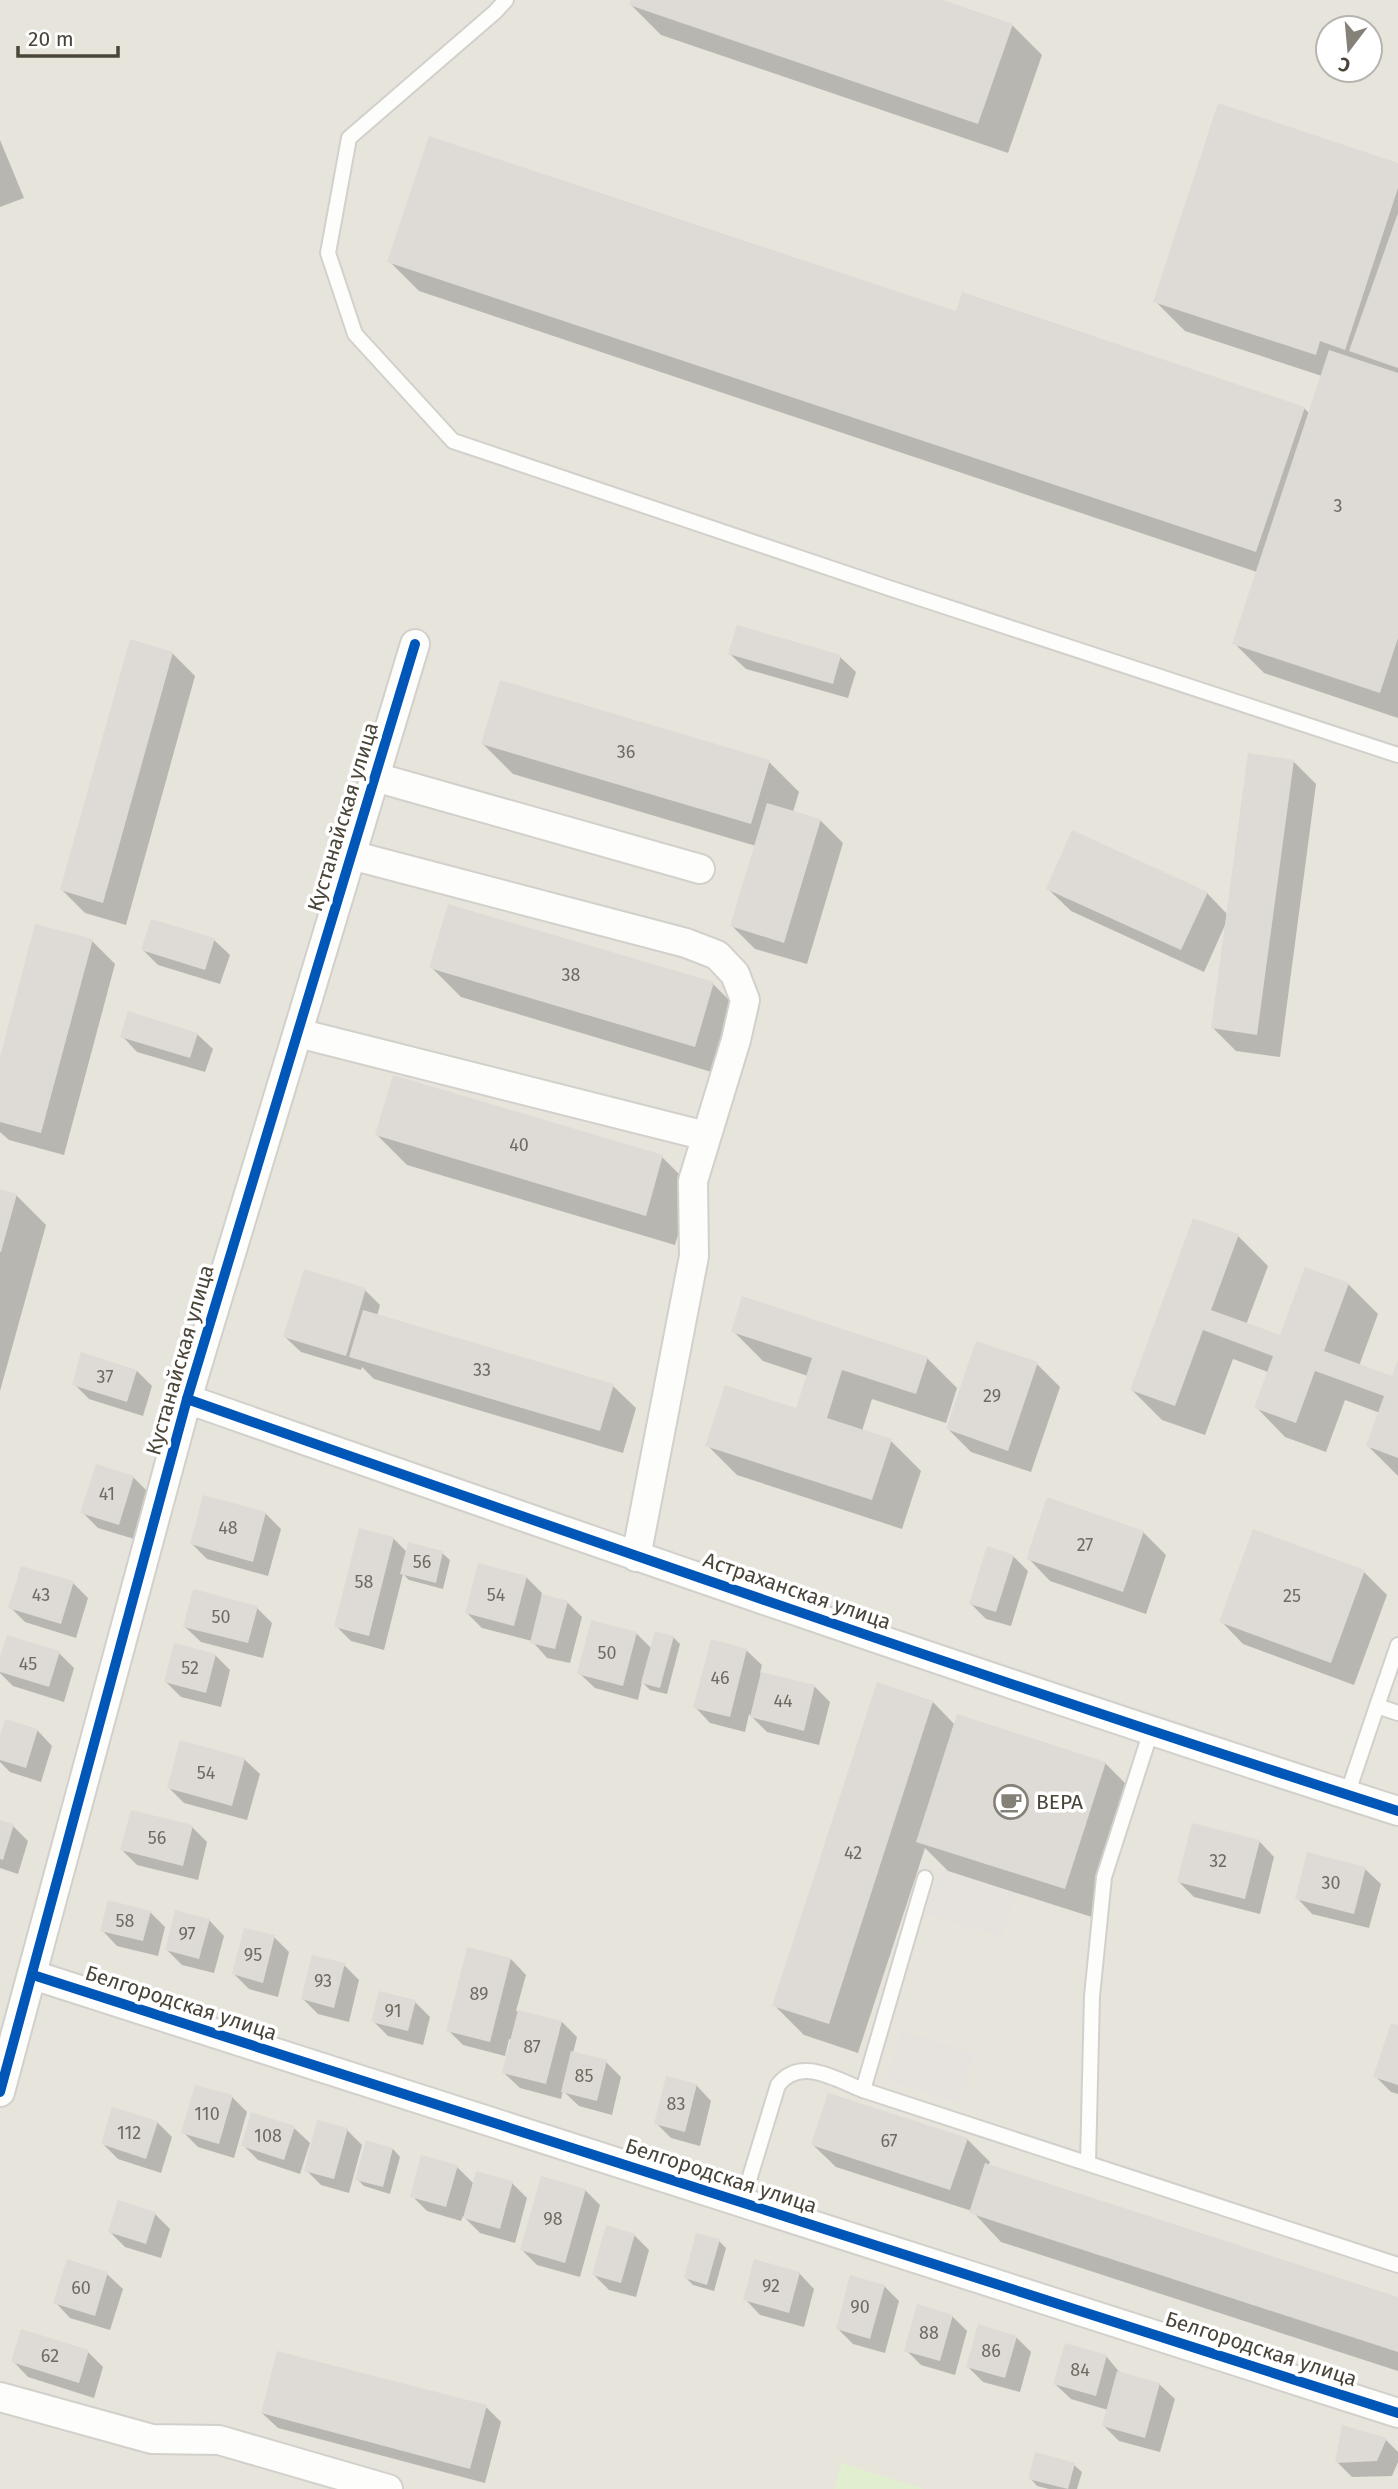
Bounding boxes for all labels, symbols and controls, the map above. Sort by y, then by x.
scale bar [18,14,117,58]
north arrow [1314,14,1384,84]
text: 20 m [28,26,74,52]
text: С [1336,52,1353,77]
house number: 3 [1334,495,1342,517]
street label: Кустанайская улица [302,719,384,915]
house number: 36 [617,741,635,763]
house number: 38 [562,964,581,986]
house number: 40 [509,1134,529,1156]
street label: Кустанайская улица [140,1262,220,1458]
house number: 33 [473,1359,491,1381]
house number: 37 [97,1366,113,1388]
house number: 29 [983,1385,1001,1407]
house number: 41 [99,1483,115,1505]
house number: 48 [218,1517,238,1539]
house number: 27 [1077,1534,1093,1556]
street label: Астраханская улица [700,1547,894,1635]
house number: 56 [413,1551,431,1573]
house number: 58 [355,1571,374,1593]
house number: 43 [32,1584,50,1606]
house number: 54 [487,1584,506,1606]
house number: 25 [1283,1585,1301,1607]
house number: 50 [211,1606,231,1628]
house number: 50 [597,1642,617,1664]
house number: 45 [19,1653,37,1675]
house number: 52 [181,1657,199,1679]
house number: 46 [710,1667,730,1689]
house number: 44 [773,1690,793,1712]
house number: 54 [197,1762,216,1784]
cafe icon: ВЕРА [992,1783,1030,1821]
place label: ВЕРА [1036,1789,1083,1815]
house number: 56 [148,1827,166,1849]
house number: 42 [844,1842,862,1864]
house number: 32 [1209,1850,1227,1872]
house number: 30 [1321,1872,1341,1894]
house number: 58 [116,1910,135,1932]
house number: 97 [178,1923,196,1945]
house number: 95 [244,1944,262,1966]
street label: Белгородская улица [82,1960,280,2046]
house number: 93 [314,1970,332,1992]
house number: 89 [469,1983,489,2005]
house number: 91 [385,2000,401,2022]
house number: 87 [523,2036,541,2058]
house number: 85 [575,2065,593,2087]
house number: 83 [667,2093,685,2115]
house number: 110 [194,2103,220,2125]
house number: 112 [117,2122,141,2144]
house number: 108 [254,2125,282,2147]
house number: 67 [880,2130,898,2152]
street label: Белгородская улица [622,2133,820,2219]
house number: 98 [543,2208,563,2230]
house number: 92 [762,2275,780,2297]
house number: 60 [71,2277,91,2299]
house number: 90 [850,2296,870,2318]
street label: Белгородская улица [1162,2306,1360,2392]
house number: 88 [919,2322,939,2344]
house number: 86 [981,2340,1001,2362]
house number: 62 [41,2345,59,2367]
house number: 84 [1070,2359,1090,2381]

